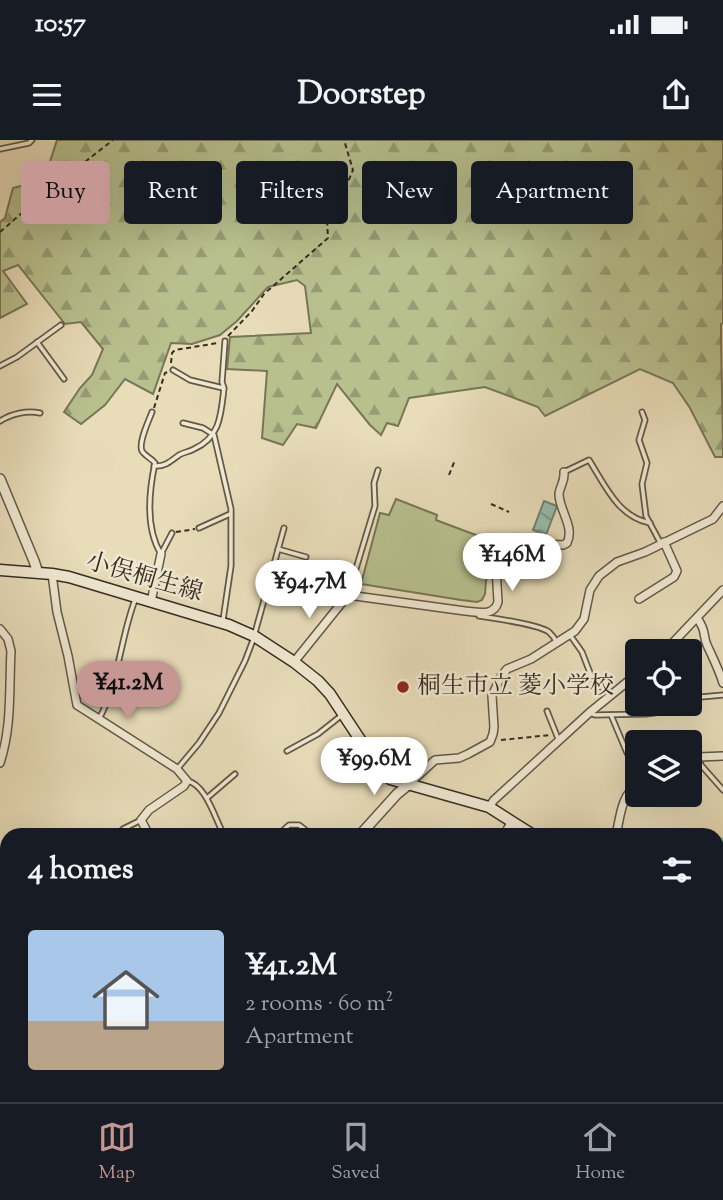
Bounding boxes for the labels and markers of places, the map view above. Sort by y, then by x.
pin: ¥146M [463,533,561,593]
pin: ¥94.7M [252,560,366,620]
pin: ¥41.2M [71,662,185,721]
place label: 桐生市立 菱小学校 [417,670,614,704]
marker: 桐生市立 菱小学校 [395,679,411,695]
pin: ¥99.6M [317,738,431,797]

